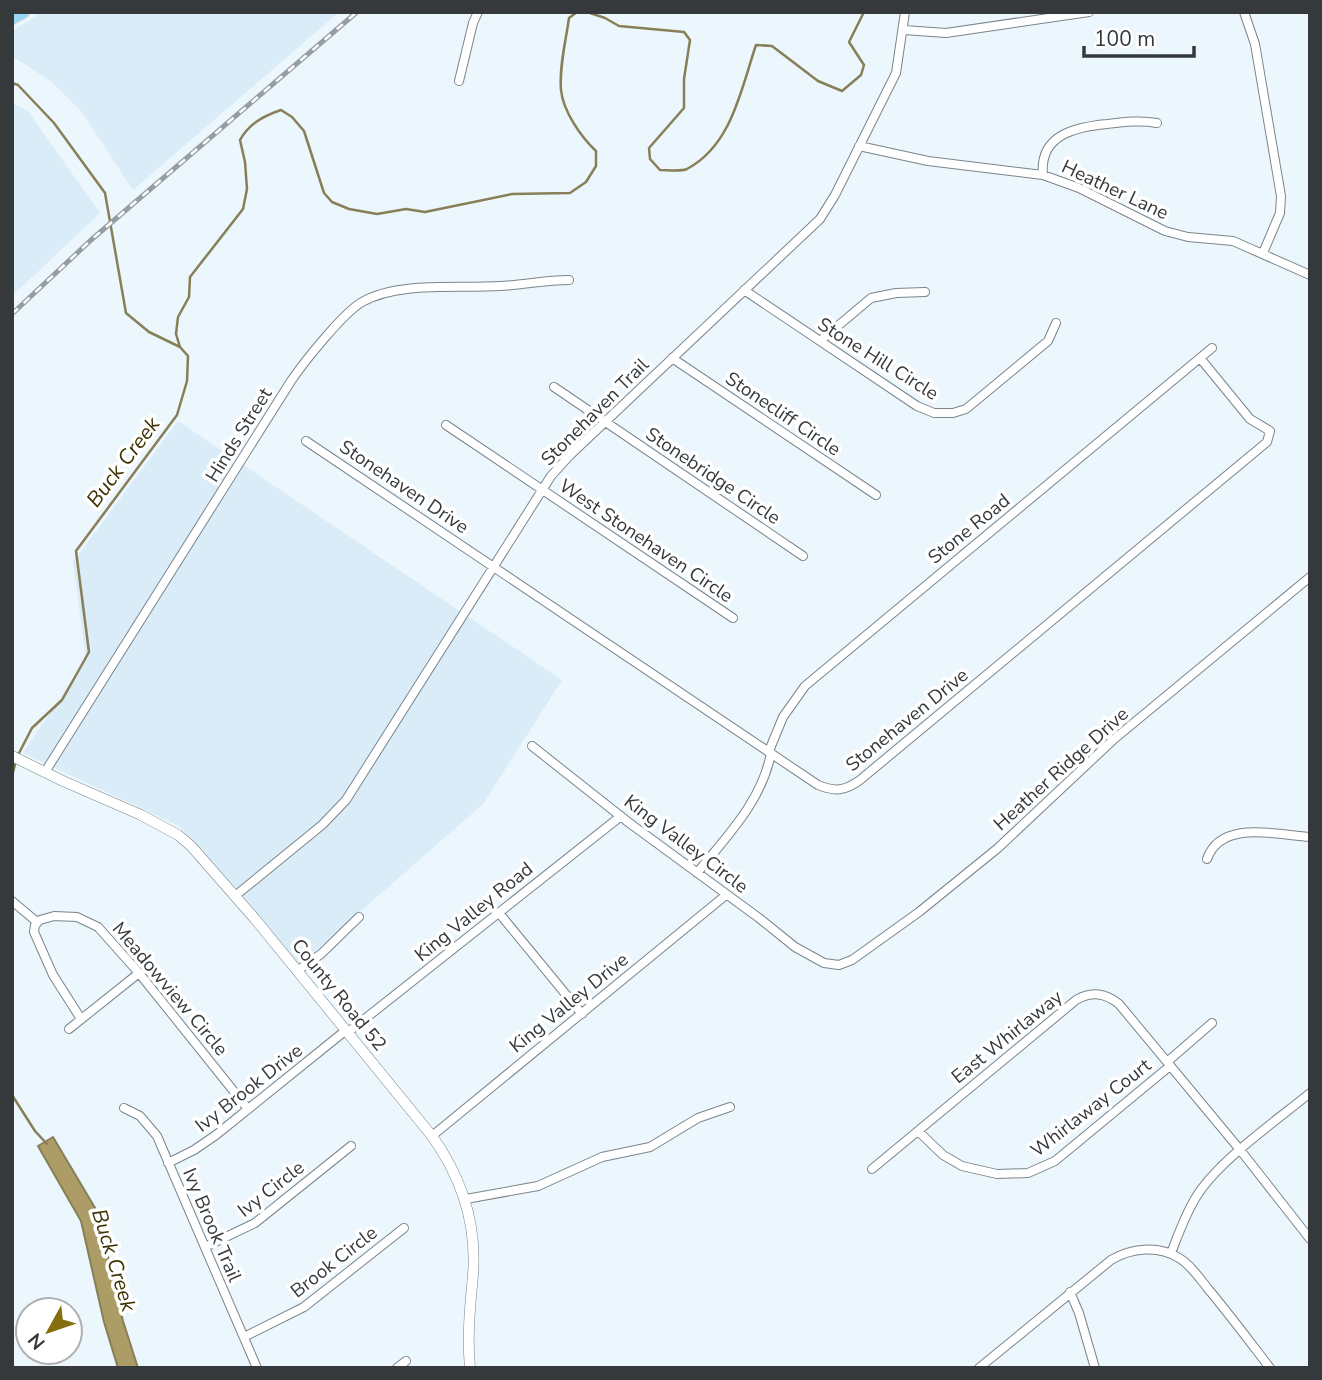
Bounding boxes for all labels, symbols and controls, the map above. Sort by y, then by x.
scale bar [1084,14,1194,58]
text: 100 m [1094,25,1155,53]
street label: Heather Lane [1057,154,1173,226]
street label: Stone Hill Circle [813,311,943,407]
street label: Stonehaven Trail [535,352,655,472]
street label: Stonecliff Circle [720,366,846,462]
street label: Hinds Street [200,383,278,487]
water label: Buck Creek [80,411,166,513]
street label: Stonebridge Circle [640,421,786,531]
street label: Stonehaven Drive [334,434,474,540]
street label: West Stonehaven Circle [554,473,738,609]
street label: Stone Road [922,488,1016,570]
street label: Stonehaven Drive [840,662,974,778]
street label: Heather Ridge Drive [988,701,1134,837]
street label: King Valley Circle [619,789,753,899]
street label: King Valley Road [409,856,539,968]
street label: Meadowview Circle [106,916,234,1062]
street label: County Road 52 [286,933,392,1057]
street label: King Valley Drive [504,947,634,1059]
street label: East Whirlaway [946,984,1068,1090]
street label: Ivy Brook Drive [190,1038,308,1138]
street label: Whirlaway Court [1025,1053,1157,1163]
street label: Ivy Circle [232,1155,310,1223]
street label: Ivy Brook Trail [176,1164,248,1286]
water label: Buck Creek [85,1205,143,1315]
street label: Brook Circle [285,1220,383,1304]
north arrow [14,1296,84,1366]
text: N [22,1327,51,1355]

